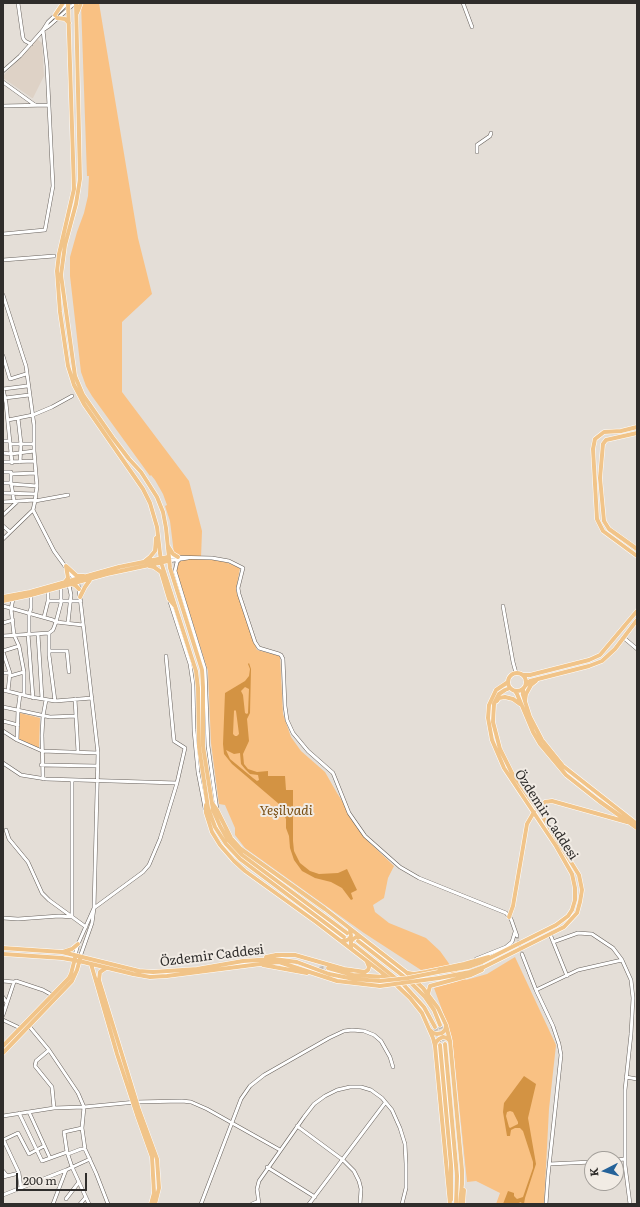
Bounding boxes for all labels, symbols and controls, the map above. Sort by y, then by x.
street label: Özdemir Caddesi [511,767,581,863]
park label: Yeşilvadi [259,803,313,819]
street label: Özdemir Caddesi [159,942,265,970]
north arrow [584,1151,624,1191]
scale bar [18,1165,89,1191]
text: K [585,1167,601,1177]
text: 200 m [23,1171,57,1189]

